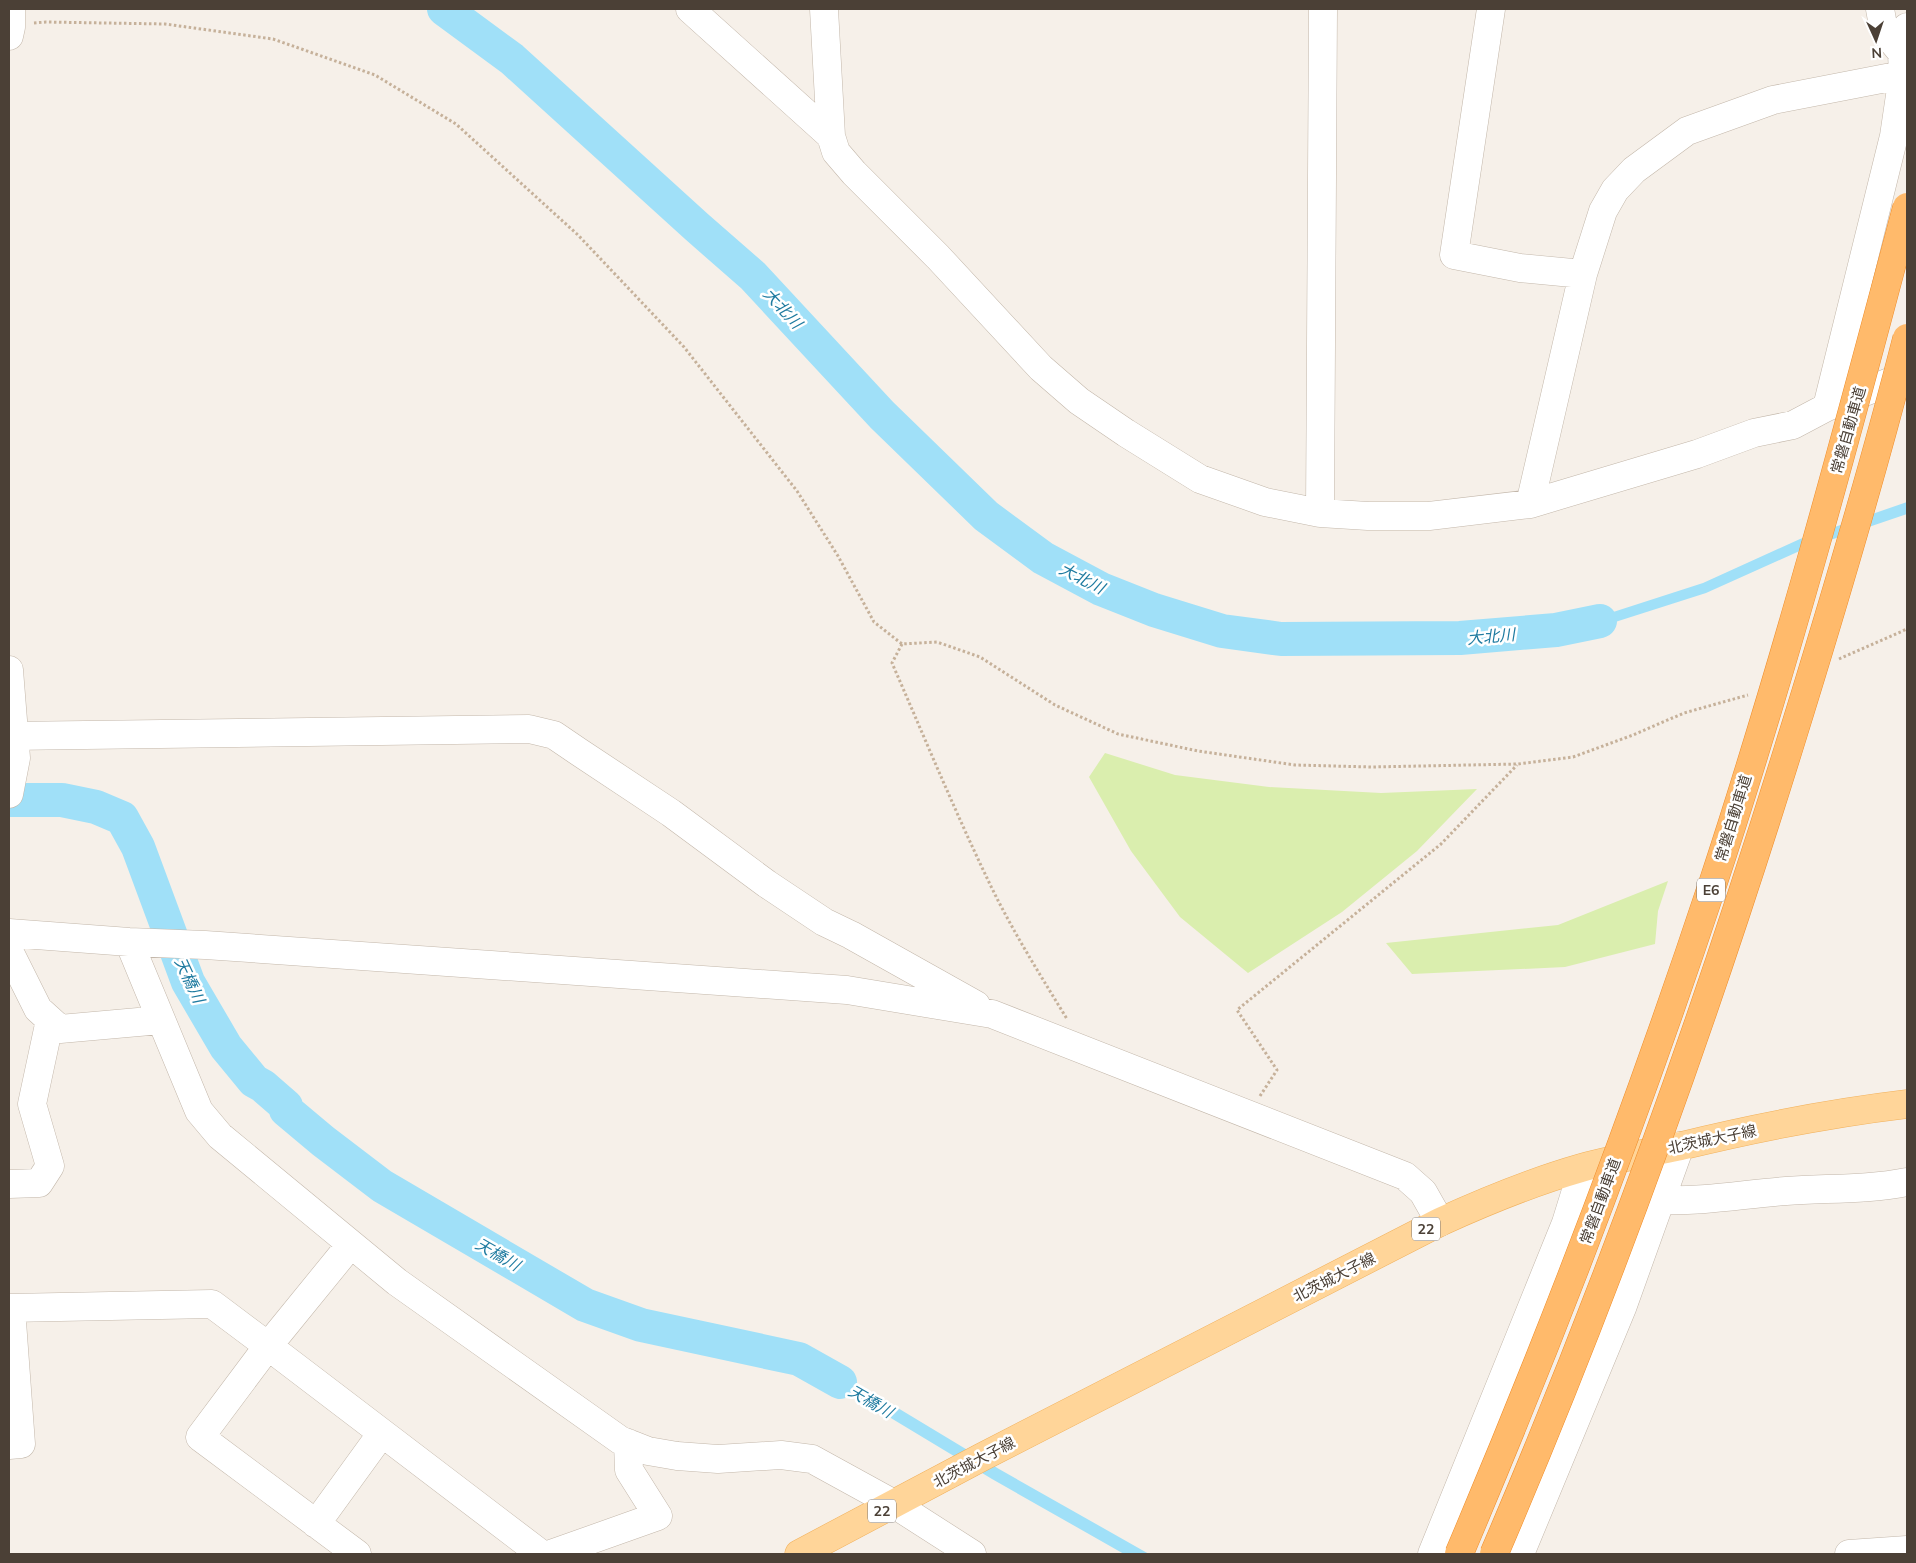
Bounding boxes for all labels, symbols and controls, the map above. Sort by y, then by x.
north arrow [1851,15,1901,65]
text: N [1871,44,1882,62]
water label: 大北川 [759,284,808,334]
street label: 常磐自動車道 [1826,384,1870,476]
water label: 大北川 [1056,558,1110,599]
water label: 大北川 [1466,624,1518,648]
street label: 常磐自動車道 [1711,772,1755,864]
road number: E6 [1697,878,1725,902]
water label: 天橋川 [171,954,210,1008]
street label: 北茨城大子線 [1666,1120,1758,1158]
street label: 常磐自動車道 [1576,1155,1624,1247]
road number: 22 [1412,1218,1440,1240]
water label: 天橋川 [472,1233,526,1276]
street label: 北茨城大子線 [1290,1248,1378,1306]
water label: 天橋川 [845,1380,899,1423]
street label: 北茨城大子線 [930,1432,1018,1492]
road number: 22 [868,1500,896,1522]

